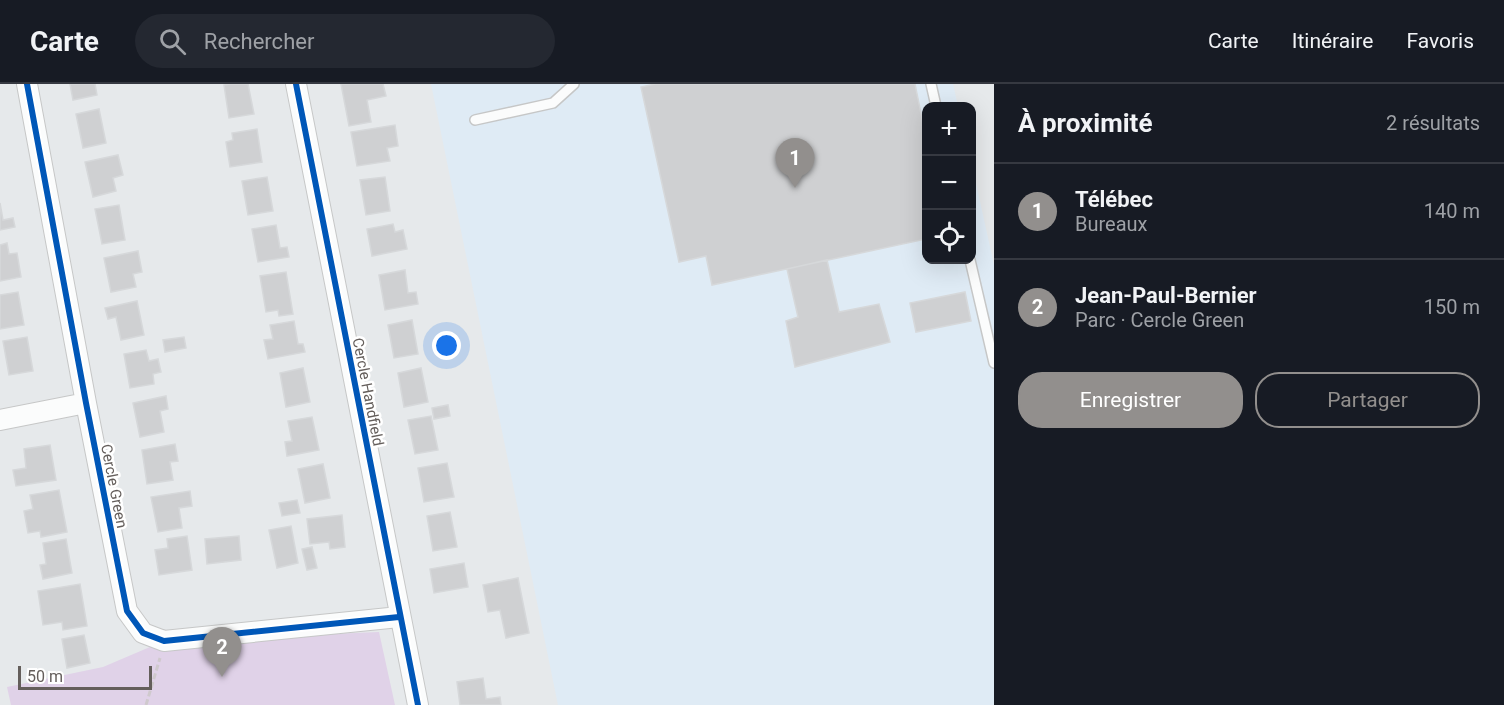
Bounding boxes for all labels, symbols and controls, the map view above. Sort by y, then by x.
search box [135,14,555,68]
text: Carte [30,25,99,58]
icon: search [156,25,189,58]
text: Rechercher [204,29,314,54]
text: Carte [1208,29,1259,53]
text: Itinéraire [1292,29,1373,53]
text: Favoris [1406,29,1474,53]
map controls [922,102,976,264]
button: + [922,102,976,156]
text: À proximité [1018,108,1152,138]
text: 2 résultats [1386,111,1480,135]
pin: 1 [776,138,814,188]
button: − [922,156,976,210]
text: Télébec [1075,187,1153,212]
text: 1 [1032,199,1043,223]
text: 140 m [1424,199,1480,223]
button: locate [922,210,976,264]
text: Bureaux [1075,212,1148,236]
text: Jean-Paul-Bernier [1075,283,1257,308]
text: 2 [1032,295,1043,319]
text: 150 m [1424,295,1480,319]
text: Parc · Cercle Green [1075,308,1244,332]
your location [432,331,461,360]
street label: Cercle Handfield [349,336,387,448]
button: Enregistrer [1018,372,1243,428]
button: Partager [1255,372,1480,428]
street label: Cercle Green [97,442,131,530]
pin: 2 [202,628,242,677]
scale bar [18,663,152,690]
text: 50 m [27,667,63,686]

